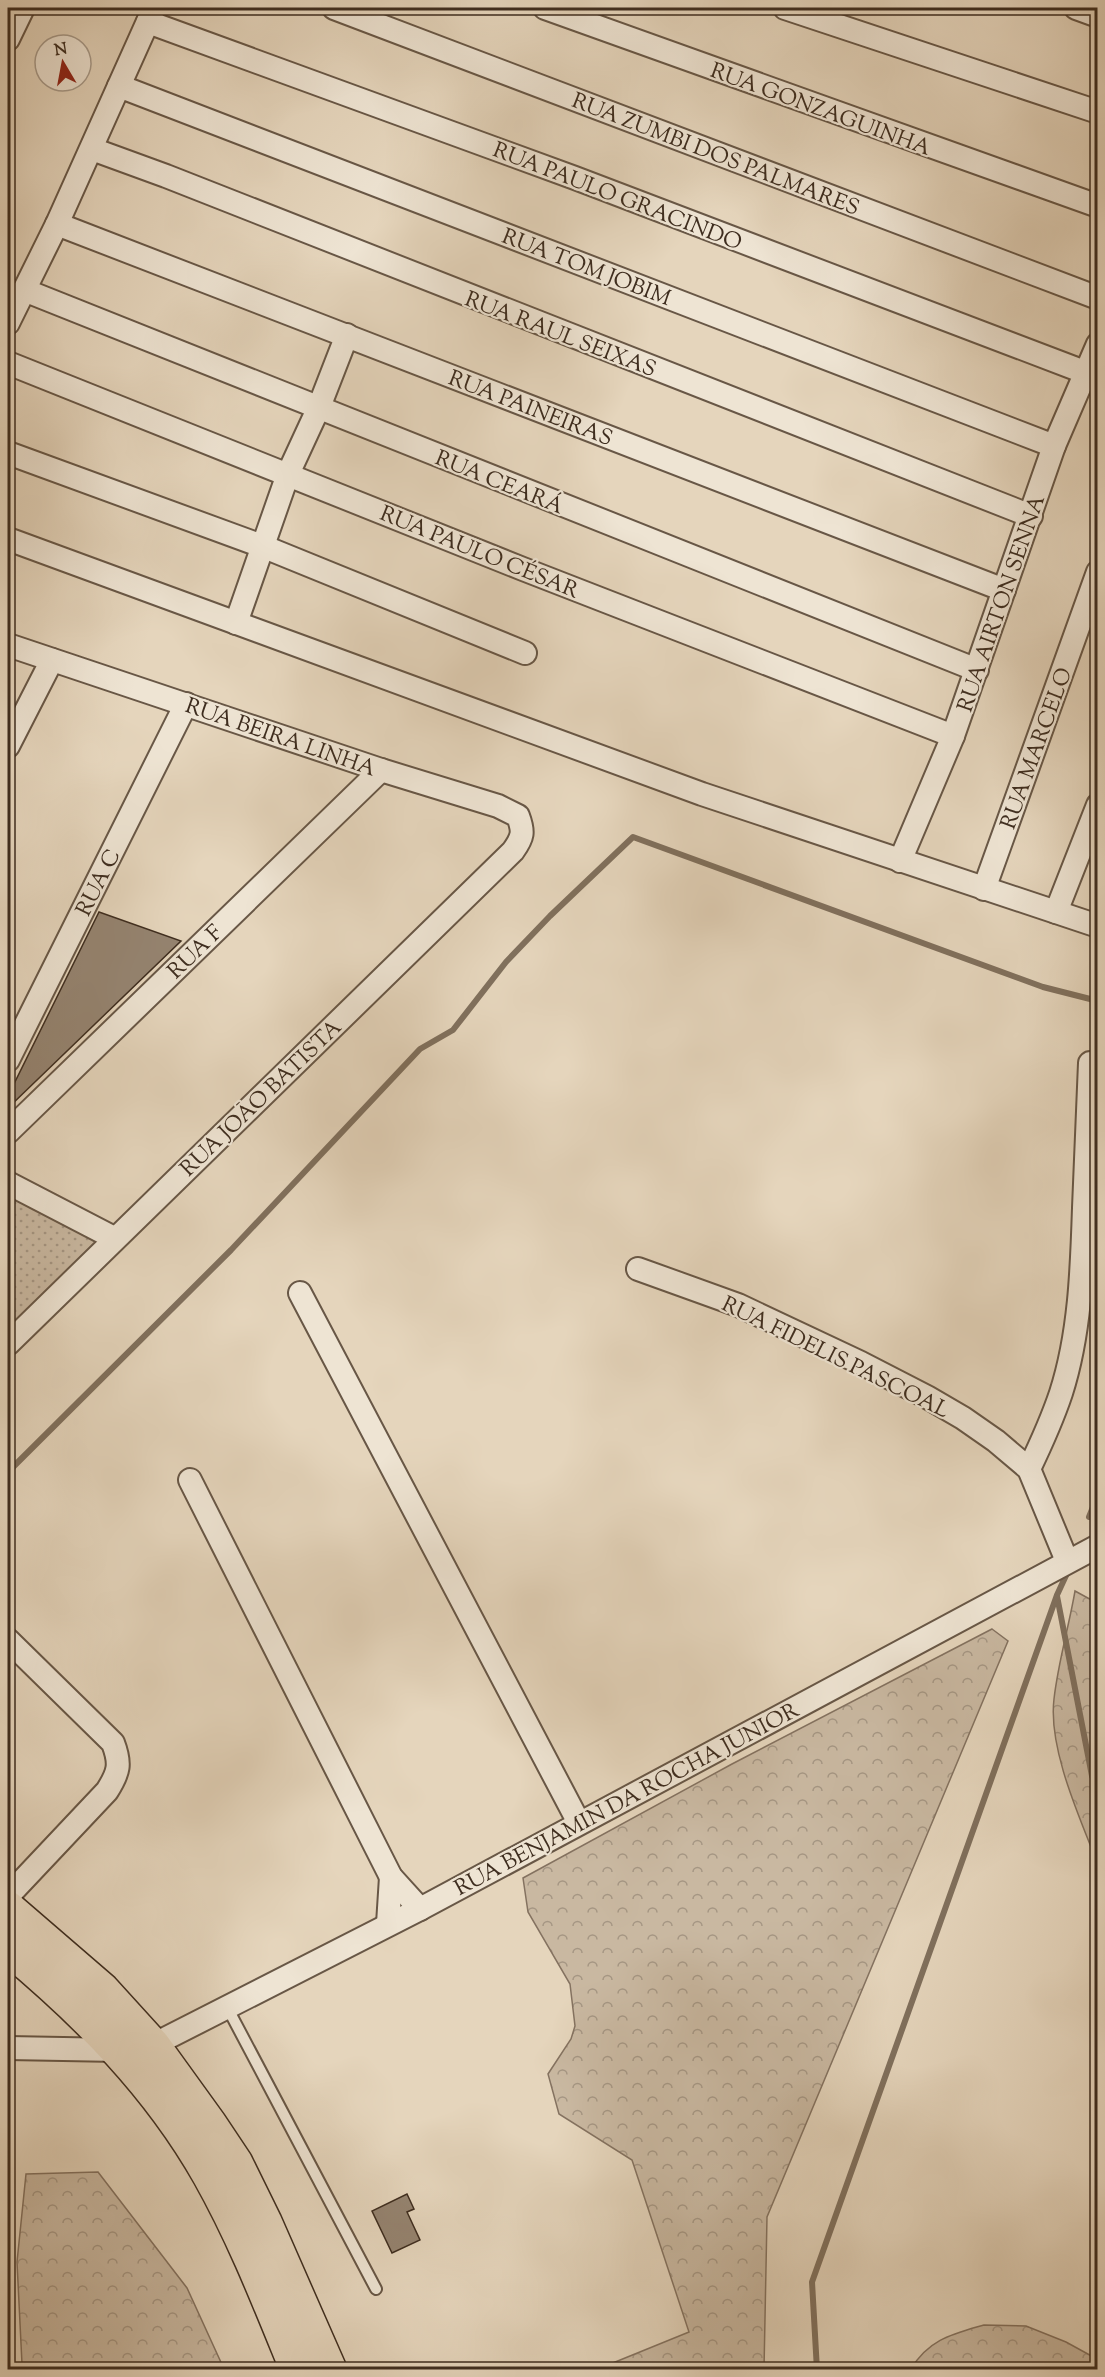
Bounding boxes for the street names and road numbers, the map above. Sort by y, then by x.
street label: RUA GONZAGUINHA [705,56,935,166]
street label: RUA ZUMBI DOS PALMARES [566,86,863,226]
street label: RUA PAULO GRACINDO [488,135,746,260]
street label: RUA TOM JOBIM [497,222,675,316]
street label: RUA RAUL SEIXAS [460,285,660,387]
street label: RUA PAINEIRAS [443,364,617,456]
street label: RUA CEARÁ [430,442,569,524]
street label: RUA AIRTON SENNA [951,491,1055,717]
street label: RUA PAULO CÉSAR [374,498,584,608]
street label: RUA MARCELO [994,664,1082,834]
street label: RUA BEIRA LINHA [180,691,380,787]
street label: RUA C [69,844,130,922]
street label: RUA F [161,919,231,988]
street label: RUA JOĀO BATISTA [174,1013,350,1185]
street label: RUA FIDELIS PASCOAL [715,1290,954,1428]
street label: RUA BENJAMIN DA ROCHA JUNIOR [449,1696,806,1906]

